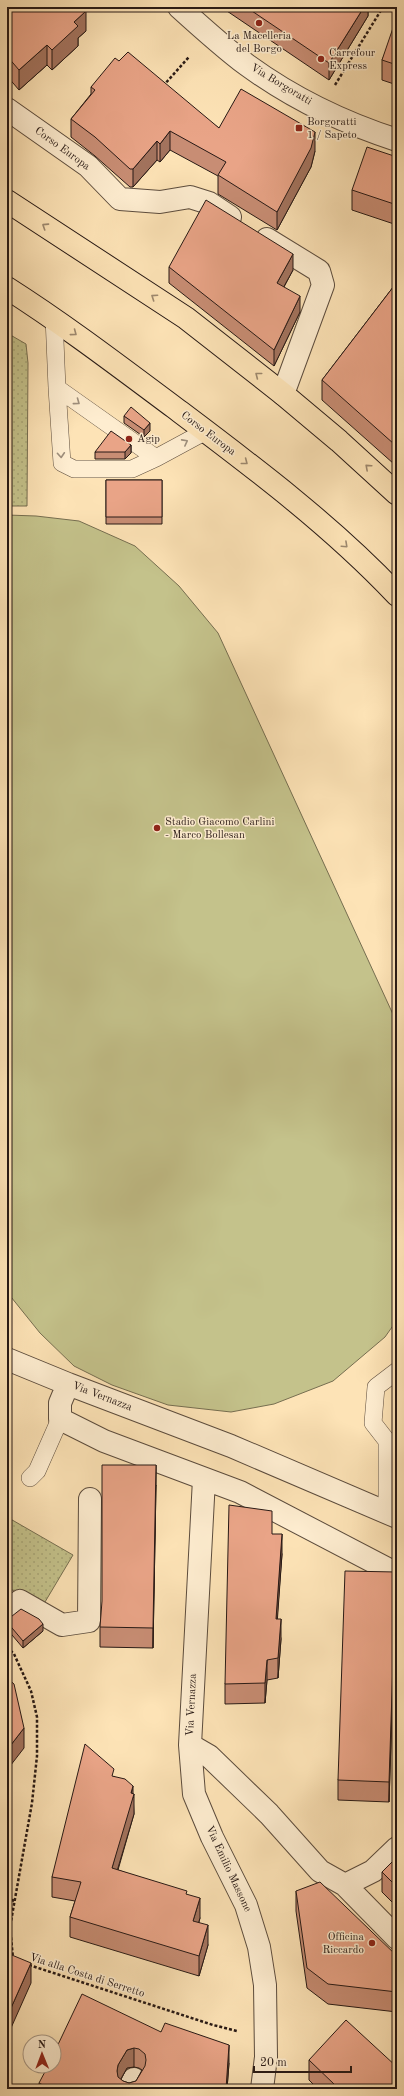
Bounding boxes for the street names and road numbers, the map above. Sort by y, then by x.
street label: Via Borgoratti [249,63,313,108]
street label: Corso Europa [32,125,92,173]
street label: Corso Europa [179,410,238,458]
street label: Via Vernazza [71,1381,134,1414]
street label: Via Vernazza [185,1673,199,1737]
street label: Via Emilio Massone [203,1824,253,1914]
street label: Via alla Costa di Serretto [28,1952,146,2000]

